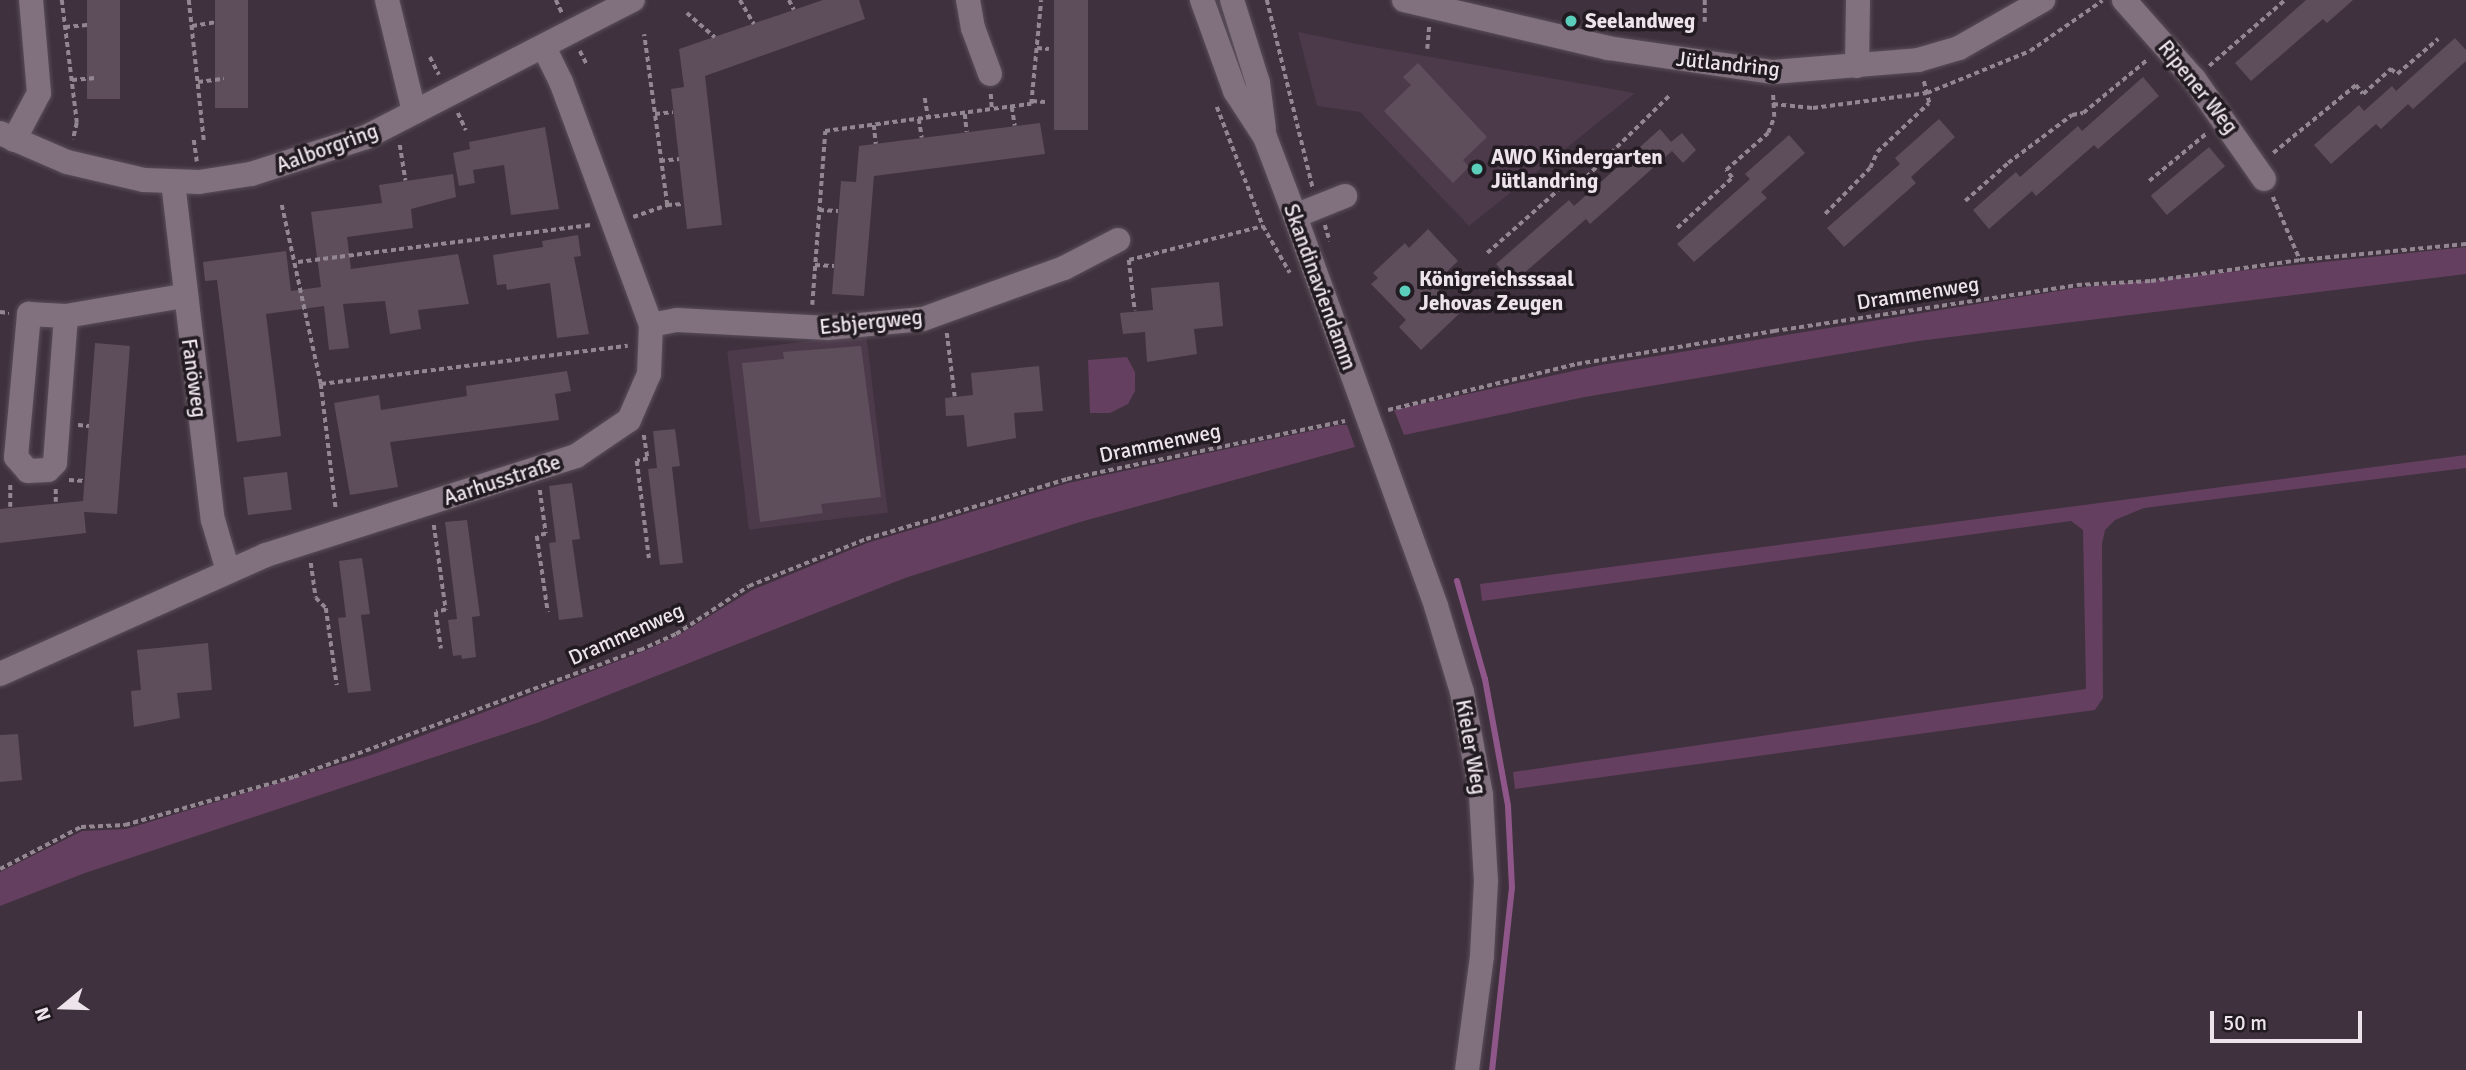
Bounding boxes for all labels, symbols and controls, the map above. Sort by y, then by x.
place label: Seelandweg [1585,8,1695,34]
marker: Seelandweg [1563,13,1579,29]
street label: Ripener Weg [2153,35,2243,139]
street label: Jütlandring [1675,46,1781,82]
street label: Aalborgring [273,118,381,178]
place label: AWO Kindergarten Jütlandring [1491,144,1663,194]
marker: AWO Kindergarten Jütlandring [1469,161,1485,177]
street label: Skandinaviendamm [1278,200,1362,374]
place label: Königreichsssaal Jehovas Zeugen [1419,266,1574,316]
street label: Drammenweg [1855,271,1981,315]
marker: Königreichsssaal Jehovas Zeugen [1397,283,1413,299]
street label: Esbjergweg [818,304,924,340]
street label: Fanöweg [176,337,212,419]
street label: Drammenweg [1097,418,1223,468]
street label: Aarhusstraße [440,449,564,511]
street label: Drammenweg [564,597,688,671]
street label: Kieler Weg [1450,697,1492,797]
north arrow [28,972,98,1042]
scale bar [2214,996,2366,1040]
text: N [30,1004,57,1024]
text: 50 m [2223,1010,2267,1036]

